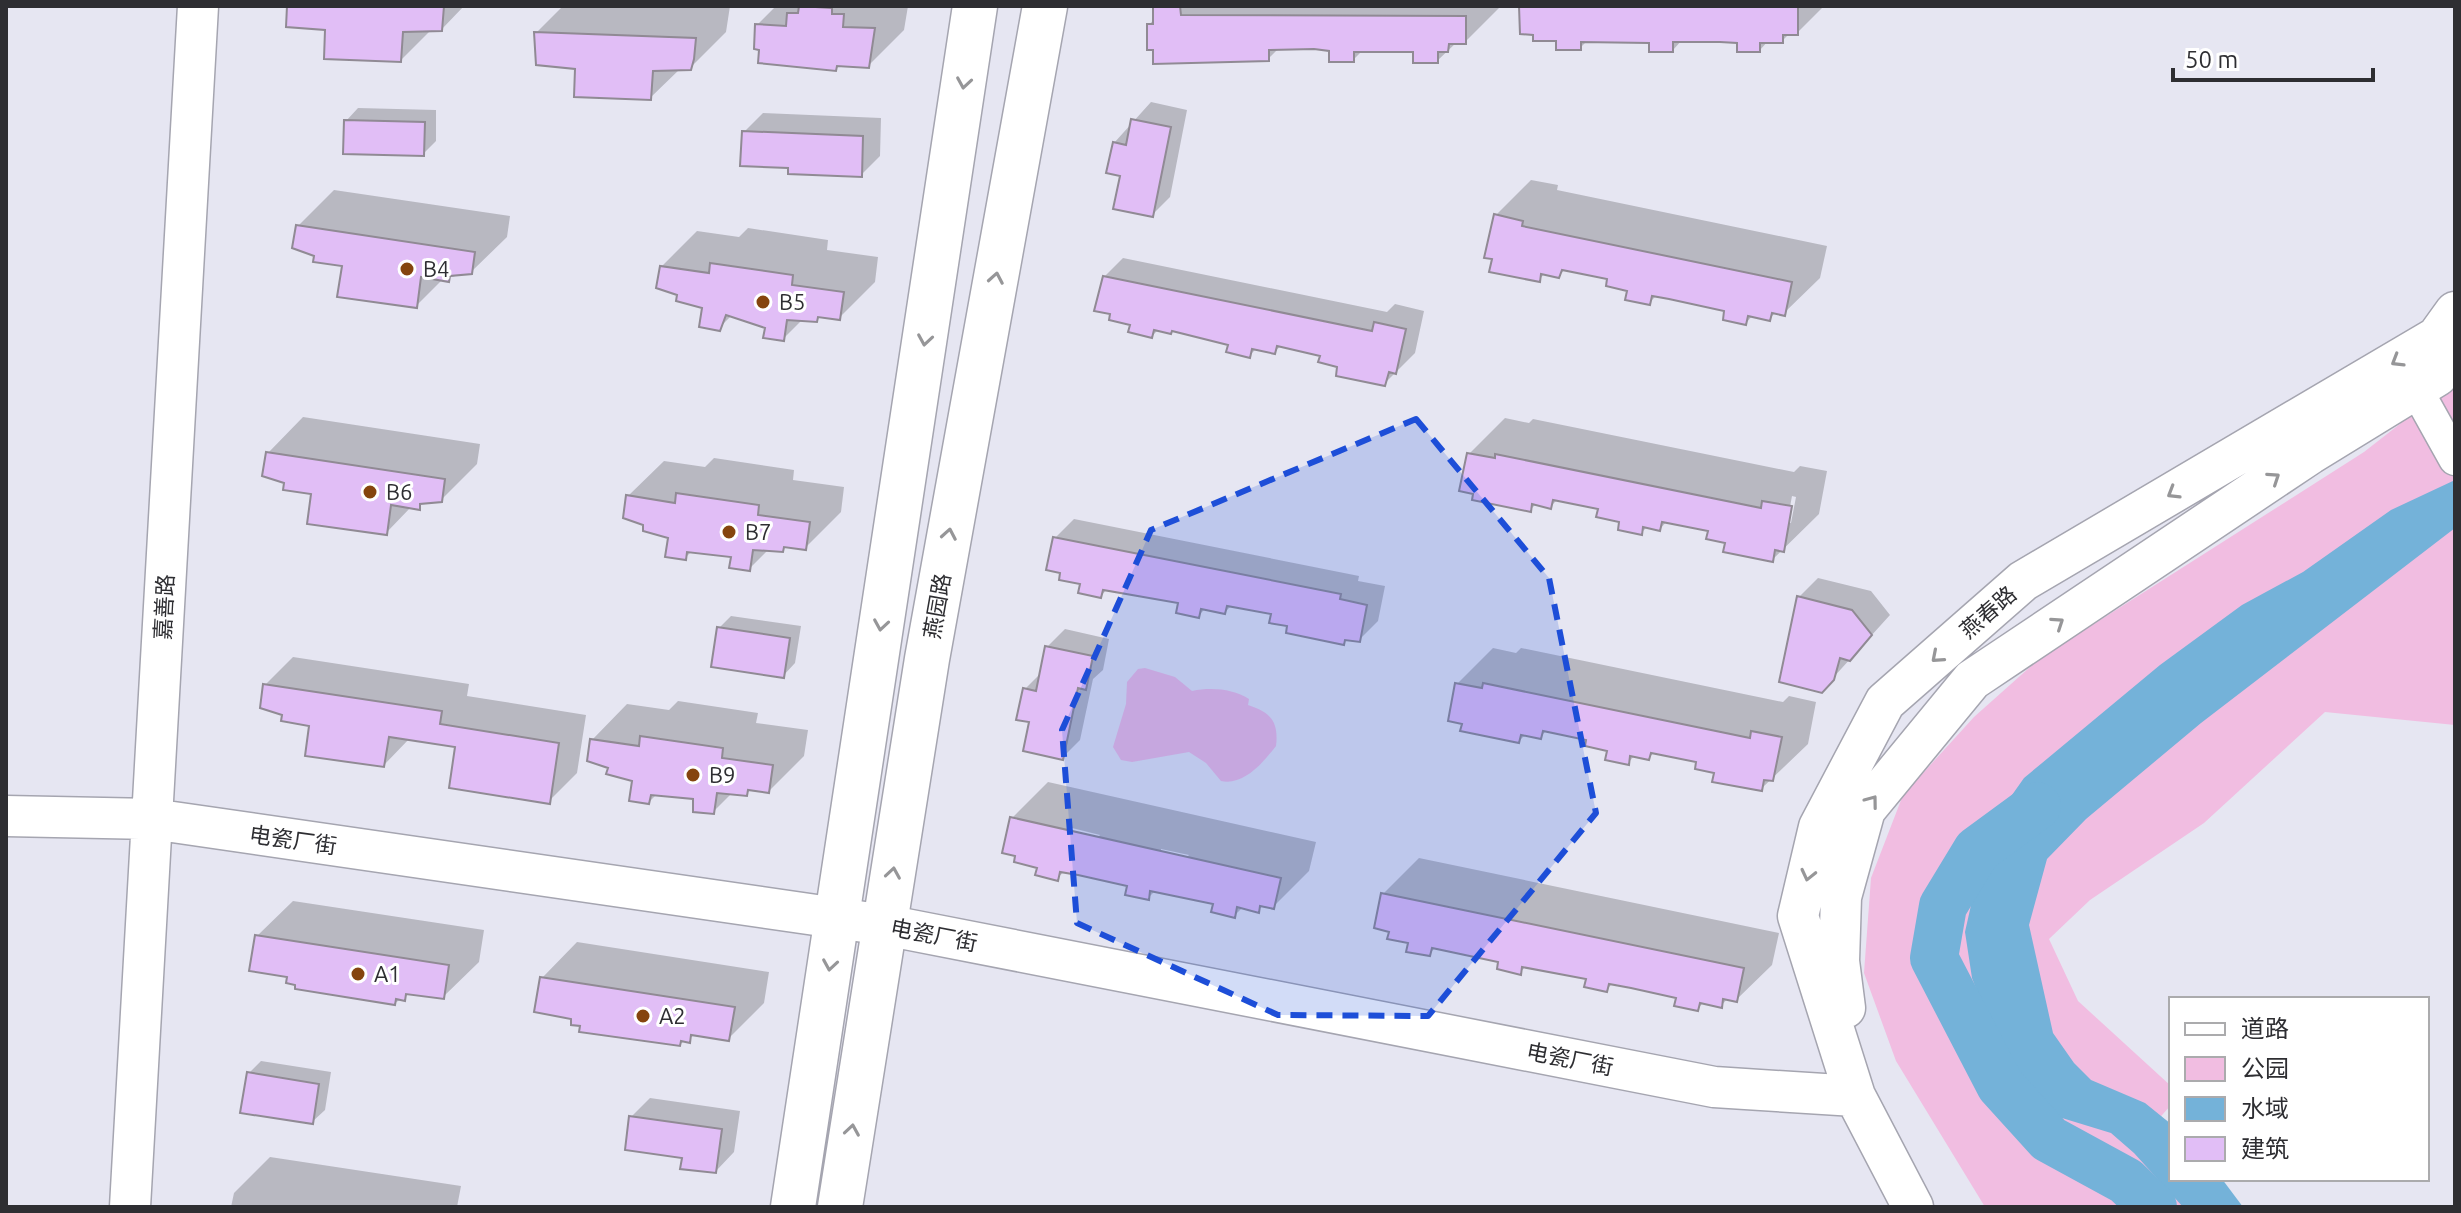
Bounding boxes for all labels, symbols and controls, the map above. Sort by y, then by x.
scale bar [2173,32,2373,82]
text: 50 m [2185,46,2238,73]
one-way arrow [956,76,973,90]
place label: B4 [423,256,449,281]
marker: B4 [398,260,416,278]
one-way arrow [986,271,1003,285]
place label: B5 [779,289,805,314]
marker: B5 [754,293,772,311]
one-way arrow [917,333,934,347]
one-way arrow [2391,351,2405,367]
one-way arrow [2265,473,2280,488]
place label: B6 [386,479,412,504]
marker: B6 [361,483,379,501]
one-way arrow [2167,483,2182,499]
place label: B7 [745,519,771,544]
marker: B7 [720,523,738,541]
one-way arrow [940,527,957,541]
street label: 燕园路 [918,571,955,641]
street label: 嘉善路 [149,573,178,641]
street label: 燕春路 [1955,581,2021,643]
one-way arrow [2049,617,2063,632]
one-way arrow [874,618,891,632]
one-way arrow [1932,647,1947,661]
place label: B9 [709,762,735,787]
marker: B9 [684,766,702,784]
one-way arrow [1863,795,1877,810]
street label: 电瓷厂街 [248,821,338,858]
one-way arrow [884,866,901,880]
one-way arrow [1800,868,1817,882]
street label: 电瓷厂街 [889,914,980,955]
one-way arrow [822,958,839,972]
place label: A1 [374,961,401,986]
marker: A1 [349,965,367,983]
legend [2169,997,2429,1181]
place label: A2 [659,1003,686,1028]
marker: A2 [634,1007,652,1025]
text: 道路 [2241,1015,2289,1042]
street label: 电瓷厂街 [1525,1038,1616,1079]
text: 公园 [2241,1055,2289,1082]
text: 水域 [2241,1095,2289,1122]
one-way arrow [843,1123,860,1137]
text: 建筑 [2241,1135,2289,1162]

